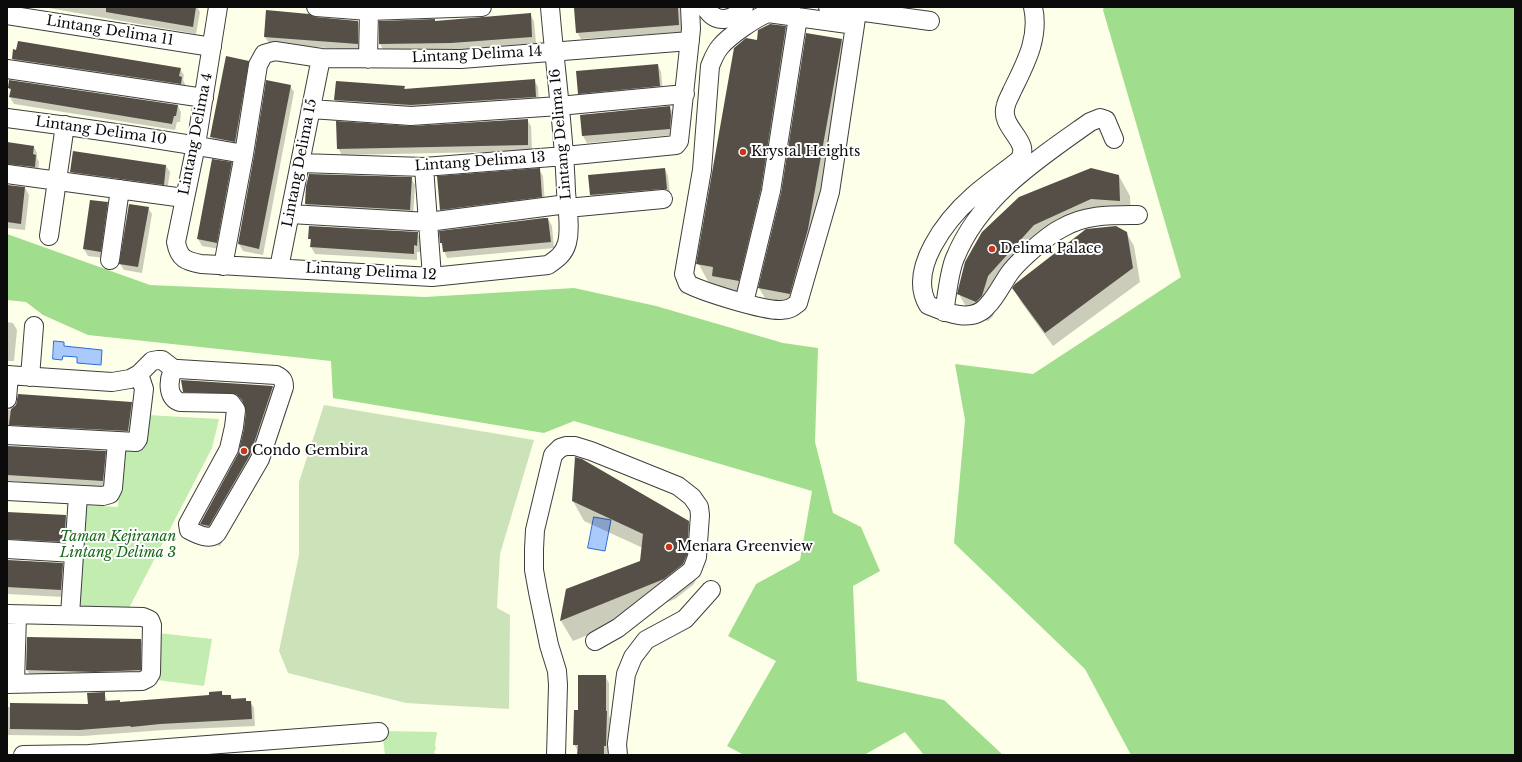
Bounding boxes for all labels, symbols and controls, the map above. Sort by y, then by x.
street label: Lintang Delima 11 [45,13,175,49]
street label: Lintang Delima 14 [411,43,543,67]
street label: Lintang Delima 16 [547,68,575,200]
street label: Lintang Delima 4 [176,71,216,197]
street label: Lintang Delima 15 [279,97,321,229]
street label: Lintang Delima 10 [34,113,168,149]
place label: Krystal Heights [751,144,860,160]
marker: Krystal Heights [738,147,748,157]
street label: Lintang Delima 13 [414,149,546,175]
place label: Delima Palace [1000,241,1102,257]
marker: Delima Palace [987,244,997,254]
street label: Lintang Delima 12 [305,260,437,284]
place label: Condo Gembira [252,443,368,459]
marker: Condo Gembira [239,446,249,456]
park label: Taman Kejiranan Lintang Delima 3 [60,529,176,562]
place label: Menara Greenview [677,539,813,555]
marker: Menara Greenview [664,542,674,552]

